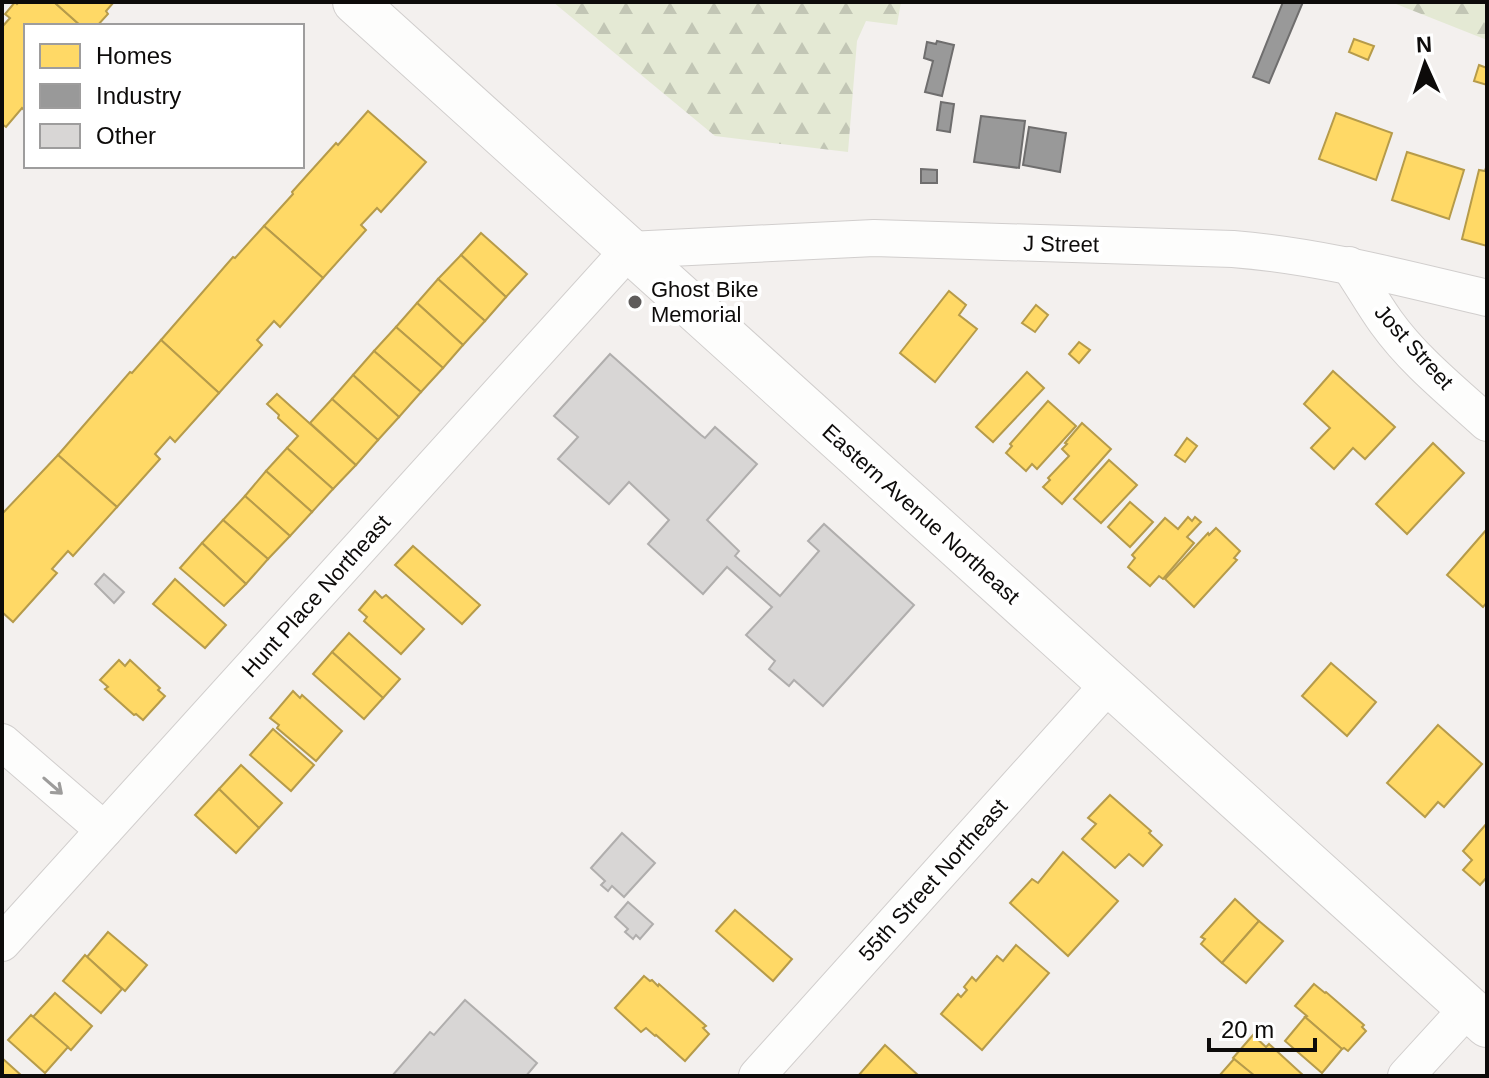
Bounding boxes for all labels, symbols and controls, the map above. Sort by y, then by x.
legend [24,24,304,168]
north arrow [1385,24,1465,104]
text: N [1415,32,1433,57]
text: Homes [96,42,172,69]
text: Industry [96,82,181,109]
text: Other [96,122,156,149]
street label: J Street [1023,231,1099,257]
place label: Ghost Bike Memorial [651,277,759,327]
marker: Ghost Bike Memorial [626,293,644,311]
street label: Jost Street [1370,300,1458,394]
street label: Eastern Avenue Northeast [817,419,1025,609]
street label: Hunt Place Northeast [237,510,395,682]
one-way arrow [42,777,63,795]
street label: 55th Street Northeast [854,794,1012,966]
scale bar [1209,1002,1315,1052]
text: 20 m [1221,1016,1274,1043]

